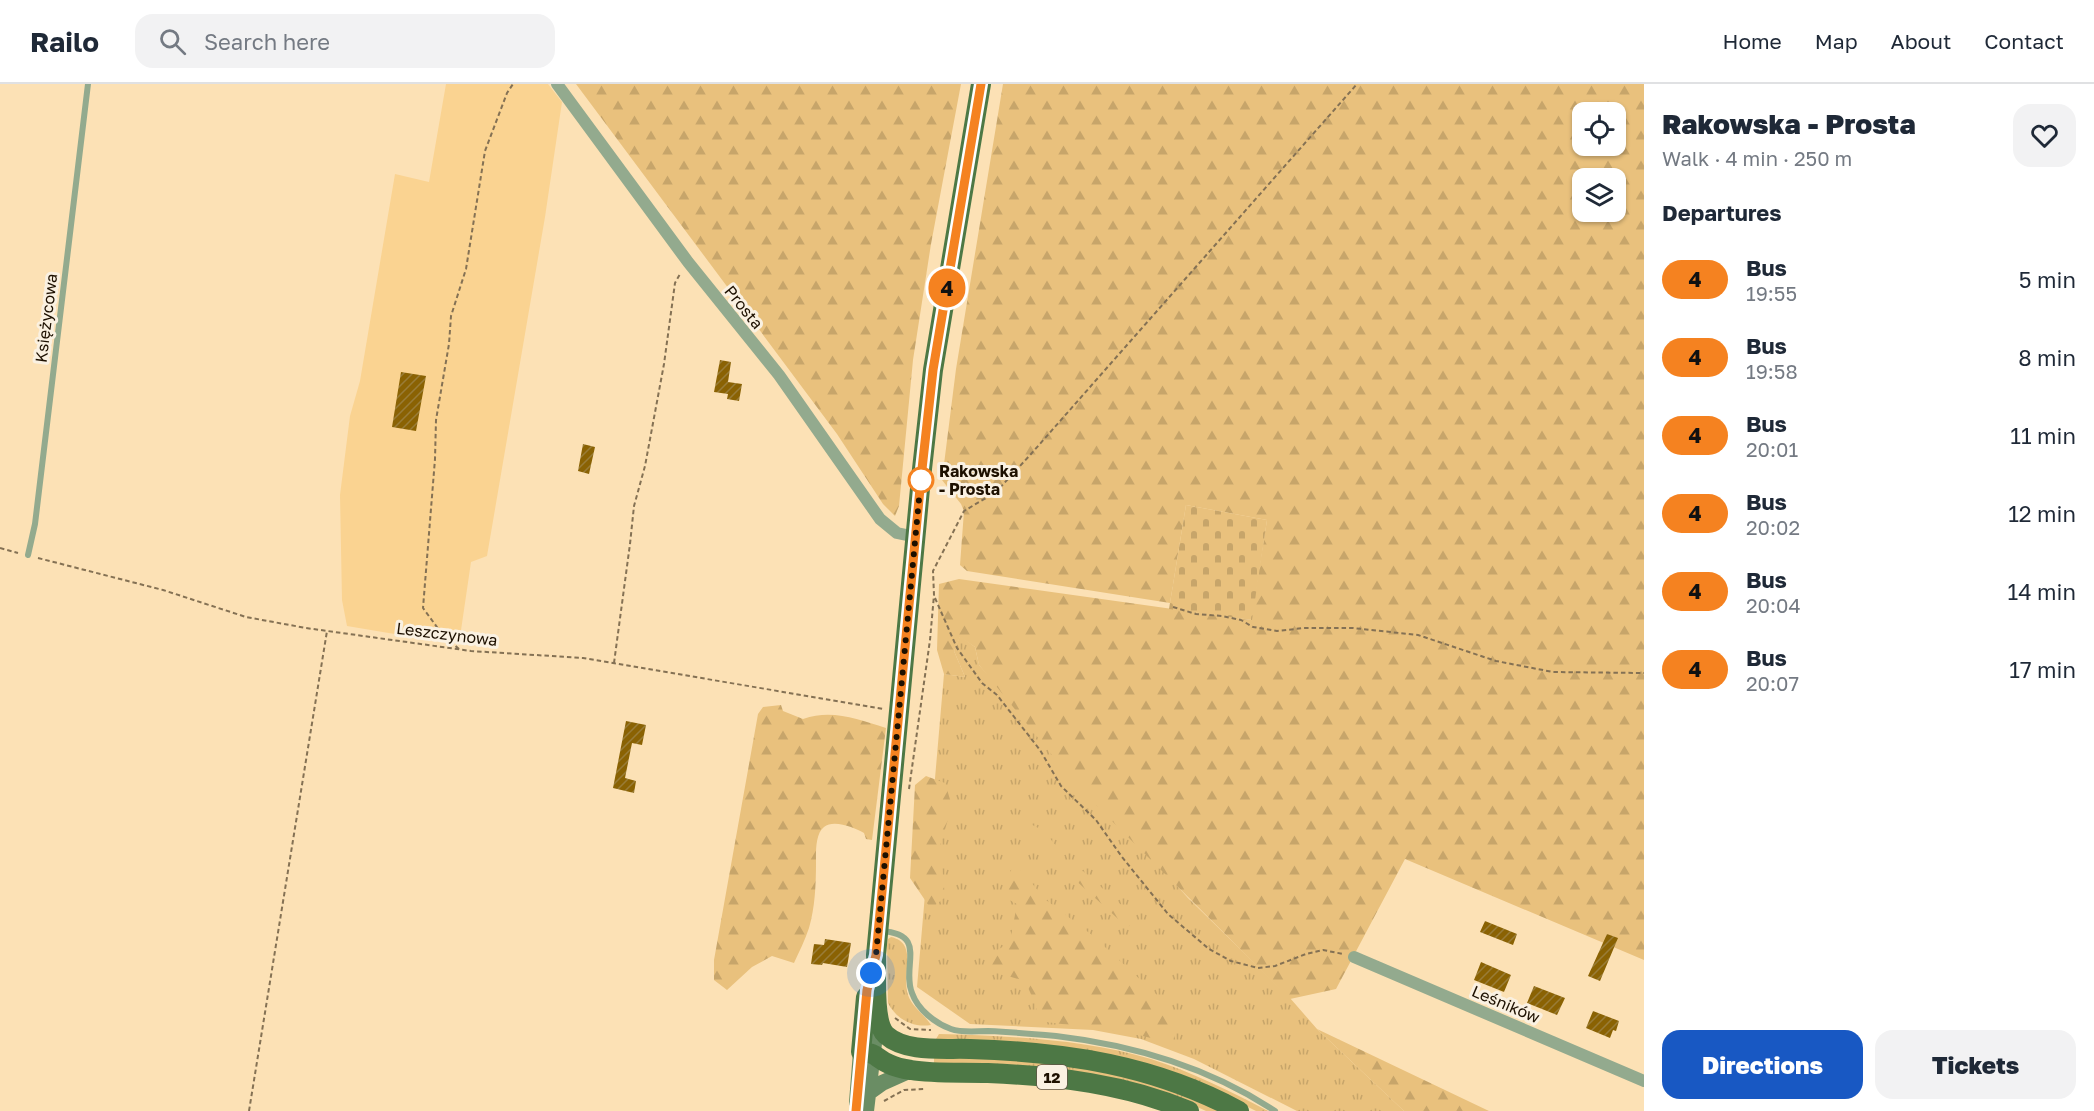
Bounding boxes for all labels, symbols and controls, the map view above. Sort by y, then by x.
search box [135,14,555,68]
text: Railo [30,25,99,58]
icon: search [156,25,189,58]
text: Search here [204,28,330,55]
text: Home [1722,28,1782,54]
text: Map [1815,28,1858,54]
text: About [1891,28,1951,54]
text: Contact [1984,28,2064,54]
map controls [1572,102,1626,222]
button: locate [1572,102,1626,156]
button: heart [2013,104,2076,167]
text: Rakowska - Prosta [1662,107,1916,140]
text: Walk · 4 min · 250 m [1662,146,1852,170]
button: layers [1572,168,1626,222]
text: Departures [1662,199,1781,226]
text: Bus [1746,254,1787,281]
text: 4 [1688,266,1702,292]
text: 5 min [2019,266,2076,293]
line badge: 4 [928,268,966,308]
street label: Księżycowa [31,272,61,364]
text: 4 [940,275,954,301]
street label: Prosta [720,281,768,333]
text: 19:55 [1746,281,1797,305]
text: Bus [1746,332,1787,359]
text: 4 [1688,344,1702,370]
text: 8 min [2018,344,2076,371]
text: 19:58 [1746,359,1798,383]
text: Bus [1746,410,1787,437]
text: 4 [1688,422,1702,448]
text: 11 min [2010,422,2076,449]
text: 20:01 [1746,437,1798,461]
place label: Rakowska - Prosta [939,461,1018,499]
marker: Rakowska - Prosta [908,467,934,493]
text: Bus [1746,488,1787,515]
text: 4 [1688,500,1702,526]
text: 12 min [2008,500,2076,527]
text: 20:02 [1746,515,1800,539]
text: Bus [1746,566,1787,593]
text: 4 [1688,578,1702,604]
text: 14 min [2008,578,2076,605]
text: 20:04 [1746,593,1801,617]
street label: Leszczynowa [395,618,499,650]
text: Bus [1746,644,1787,671]
text: 4 [1688,656,1702,682]
text: 17 min [2009,656,2076,683]
text: 20:07 [1746,671,1799,695]
your location [856,958,886,988]
street label: Leśników [1469,981,1543,1027]
button: Directions [1662,1030,1863,1099]
button: Tickets [1875,1030,2076,1099]
road number: 12 [1037,1065,1067,1089]

